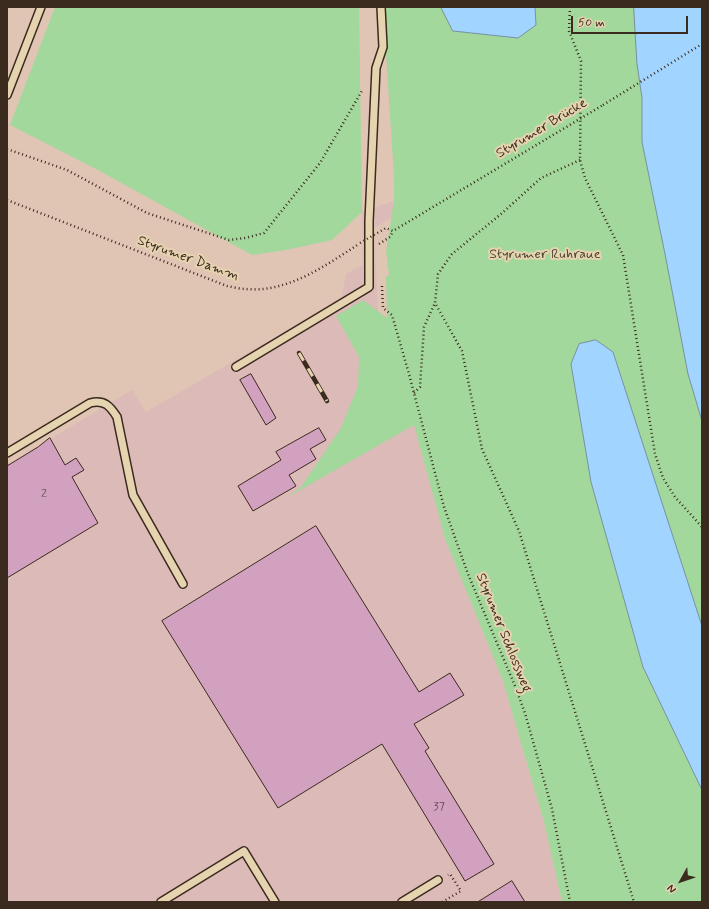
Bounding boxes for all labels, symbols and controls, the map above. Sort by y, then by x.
scale bar [573,8,690,34]
text: 50 m [578,15,605,31]
street label: Styrumer Brücke [493,95,591,163]
street label: Styrumer Damm [135,233,241,285]
park label: Styrumer Ruhraue [489,247,601,263]
house number: 2 [41,487,47,501]
street label: Styrumer Schlossweg [471,571,535,695]
house number: 37 [433,800,445,814]
north arrow [661,861,701,901]
text: N [664,881,680,896]

